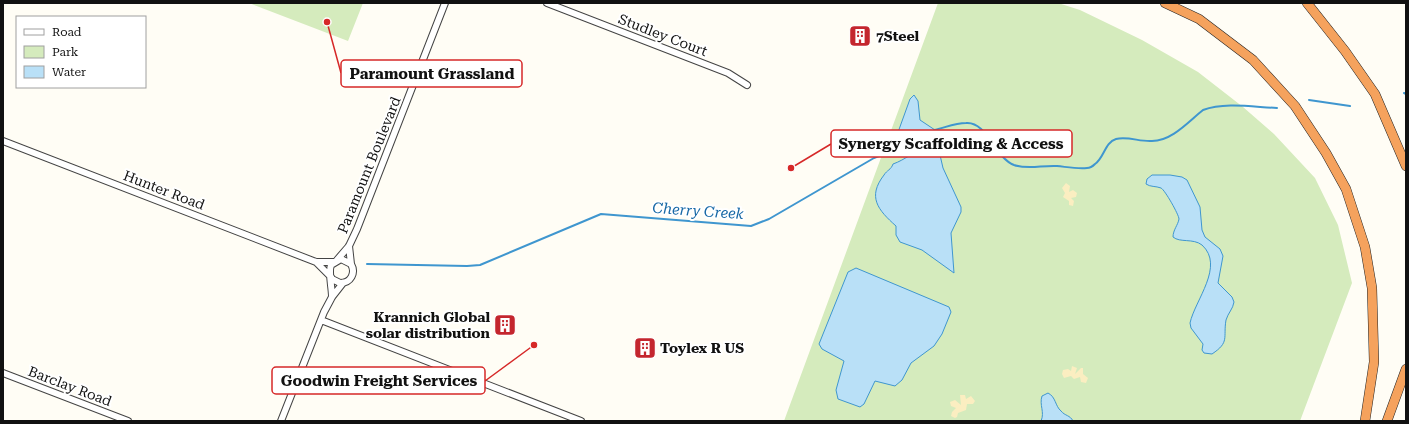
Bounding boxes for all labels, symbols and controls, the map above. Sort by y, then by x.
street label: Studley Court [616,11,710,59]
legend [16,16,146,88]
building icon: 7Steel [847,23,873,49]
text: Road [52,25,82,39]
place label: 7Steel [876,28,920,44]
text: Park [52,45,79,59]
callout: Paramount Grassland [341,60,522,87]
text: Water [52,65,86,79]
text: Paramount Grassland [350,65,514,83]
street label: Paramount Boulevard [334,94,404,236]
callout: Synergy Scaffolding & Access [831,130,1072,157]
text: Synergy Scaffolding & Access [839,135,1064,153]
street label: Hunter Road [121,167,207,213]
water label: Cherry Creek [652,199,745,223]
place label: Krannich Global solar distribution [366,309,491,341]
building icon: Krannich Global solar distribution [492,312,518,338]
building icon: Toylex R US [632,335,658,361]
place label: Toylex R US [660,340,744,356]
street label: Barclay Road [26,363,114,409]
callout: Goodwin Freight Services [272,367,485,394]
text: Goodwin Freight Services [281,372,478,390]

